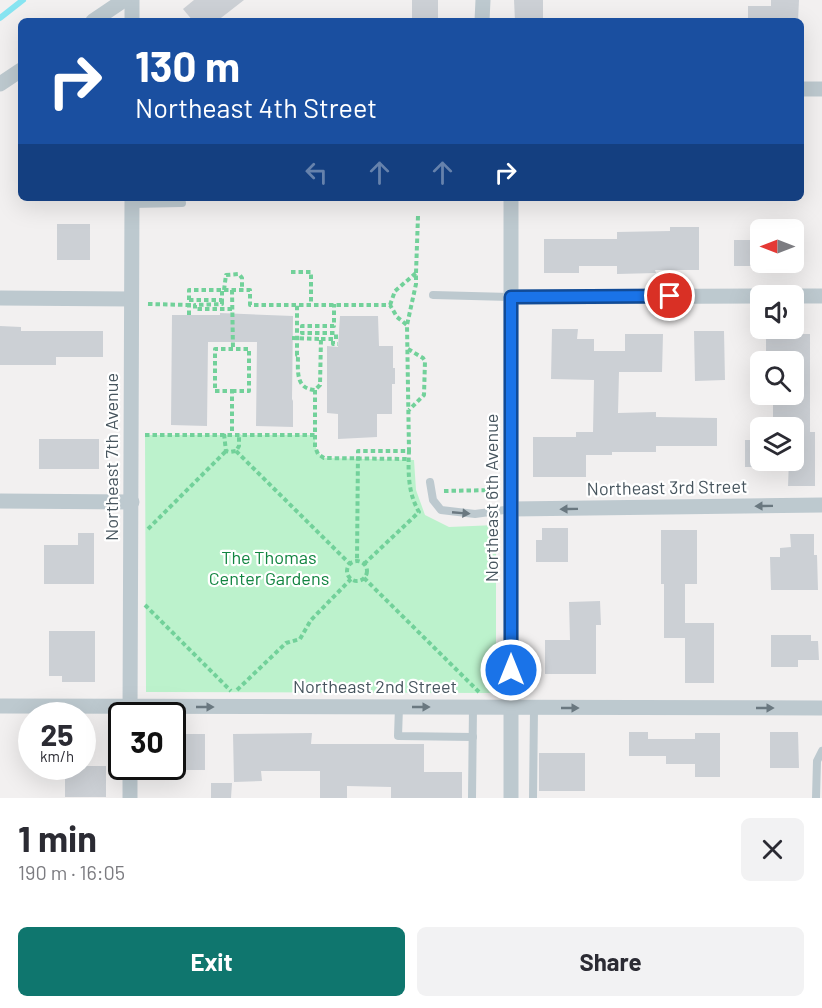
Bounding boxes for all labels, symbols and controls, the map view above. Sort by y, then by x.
text: 130 m [135,40,240,90]
icon: right [36,42,114,120]
text: Northeast 4th Street [135,91,377,123]
icon: left [300,156,333,189]
icon: ahead [363,156,396,189]
icon: ahead [426,156,459,189]
icon: right [489,156,522,189]
north arrow [750,219,804,273]
map controls [750,219,804,471]
pin [644,270,695,321]
icon: arrive [653,279,686,312]
button: sound [750,285,804,339]
button: search [750,351,804,405]
street label: Northeast 7th Avenue [100,373,122,541]
street label: Northeast 6th Avenue [480,414,502,582]
button: layers [750,417,804,471]
street label: Northeast 3rd Street [586,475,748,499]
one-way arrow [754,501,773,511]
one-way arrow [559,504,578,514]
one-way arrow [452,508,471,518]
park label: The Thomas Center Gardens [209,546,329,589]
position arrow [479,638,543,702]
street label: Northeast 2nd Street [293,675,457,697]
speed limit sign: 30 [108,702,186,780]
one-way arrow [196,702,215,712]
one-way arrow [412,702,431,712]
one-way arrow [560,703,579,713]
one-way arrow [755,703,774,713]
text: 25 [41,716,73,752]
text: km/h [40,747,74,765]
text: 1 min [18,816,97,859]
button: close [741,818,804,881]
text: 190 m · 16:05 [18,860,125,884]
button: Exit [18,927,405,996]
button: Share [417,927,804,996]

